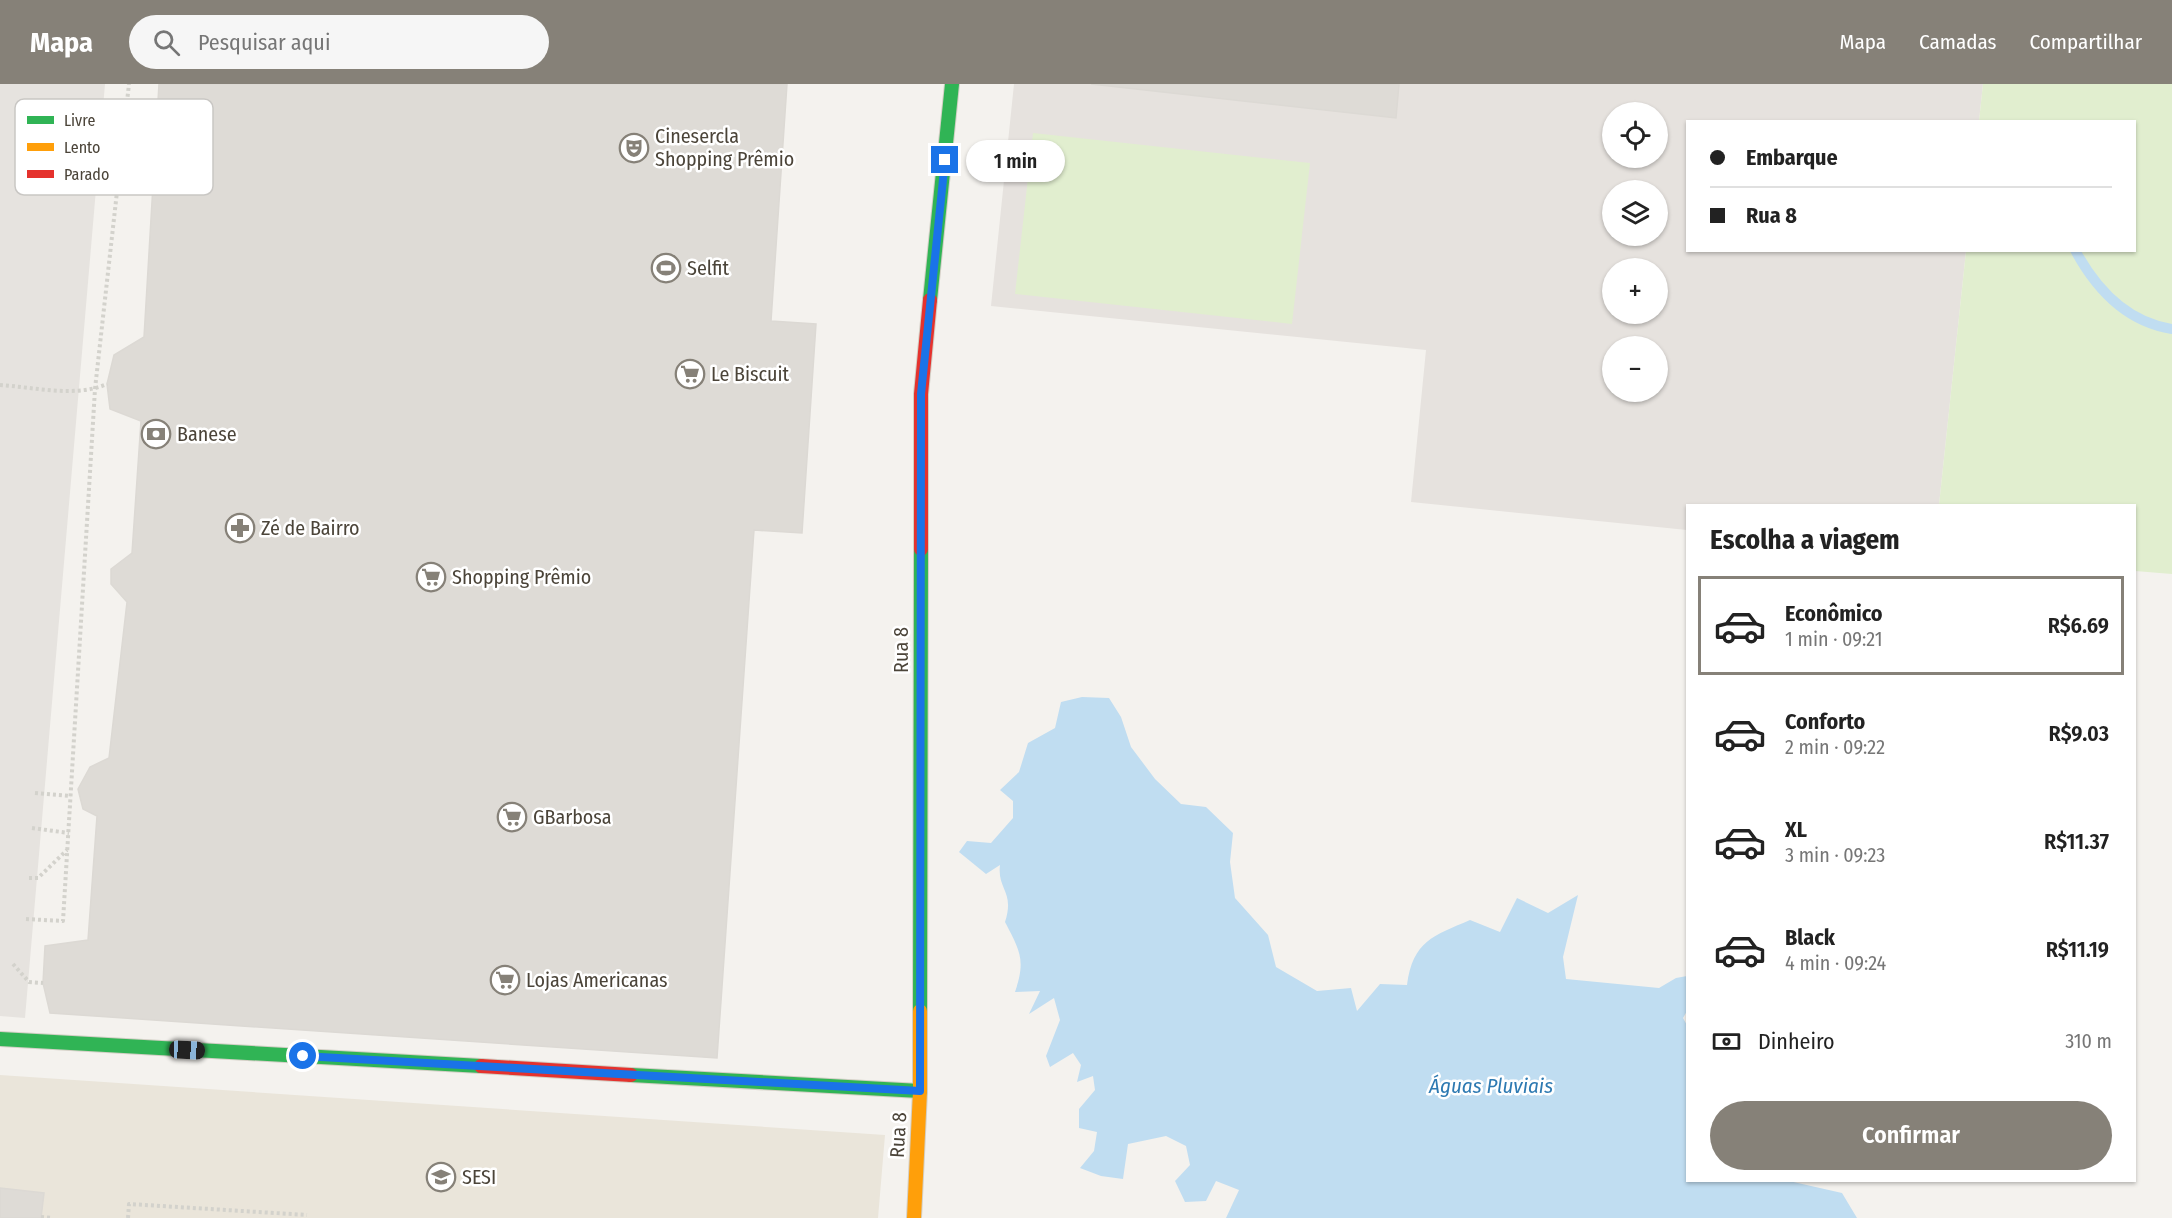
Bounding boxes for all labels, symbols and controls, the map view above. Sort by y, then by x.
search box [129,15,549,69]
text: Mapa [30,26,93,59]
icon: search [150,26,183,59]
text: Pesquisar aqui [198,29,330,56]
text: Mapa [1840,29,1886,55]
text: Camadas [1919,29,1997,55]
text: Compartilhar [2030,29,2142,55]
legend [15,99,213,195]
map controls [1602,102,1668,402]
button: locate [1602,102,1668,168]
text: Livre [64,111,95,130]
place label: Cinesercla Shopping Prêmio [655,124,794,171]
theatre icon: Cinesercla Shopping Prêmio [618,132,650,164]
text: Lento [64,138,100,157]
callout: 1 min [966,139,1065,181]
text: Embarque [1746,144,1838,171]
route end [931,146,958,173]
text: 1 min [994,149,1037,173]
text: Parado [64,165,109,184]
button: layers [1602,180,1668,246]
text: Rua 8 [1746,202,1797,229]
sports icon: Selfit [650,252,682,284]
place label: Selfit [687,256,730,280]
button: + [1602,258,1668,324]
button: − [1602,336,1668,402]
supermarket icon: Le Biscuit [674,358,706,390]
place label: Le Biscuit [711,362,789,386]
bank icon: Banese [140,418,172,450]
place label: Banese [177,422,237,446]
pharmacy icon: Zé de Bairro [224,512,256,544]
place label: Zé de Bairro [261,516,360,540]
text: Escolha a viagem [1710,524,1900,556]
supermarket icon: Shopping Prêmio [415,561,447,593]
place label: Shopping Prêmio [452,565,591,589]
icon: car [1713,599,1767,653]
text: Econômico [1785,600,1883,627]
text: R$6.69 [2048,612,2109,639]
street label: Rua 8 [889,627,913,673]
text: 1 min · 09:21 [1785,627,1883,651]
icon: car [1713,707,1767,761]
text: Conforto [1785,708,1865,735]
text: R$9.03 [2049,720,2109,747]
text: 2 min · 09:22 [1785,735,1885,759]
supermarket icon: GBarbosa [496,801,528,833]
place label: GBarbosa [533,805,612,829]
icon: car [1713,815,1767,869]
text: XL [1785,816,1807,843]
text: R$11.37 [2044,828,2109,855]
text: 3 min · 09:23 [1785,843,1885,867]
icon: car [1713,923,1767,977]
text: Black [1785,924,1835,951]
text: R$11.19 [2046,936,2109,963]
text: 4 min · 09:24 [1785,951,1886,975]
supermarket icon: Lojas Americanas [489,964,521,996]
place label: Lojas Americanas [526,968,668,992]
icon: cash [1710,1025,1743,1058]
text: Dinheiro [1758,1028,1835,1055]
text: 310 m [2065,1029,2112,1053]
car [169,1040,205,1060]
route start [289,1042,316,1069]
water label: Águas Pluviais [1428,1073,1553,1099]
button: Confirmar [1710,1101,2112,1170]
street label: Rua 8 [885,1111,911,1159]
school or university icon: SESI [425,1161,457,1193]
place label: SESI [462,1165,496,1189]

